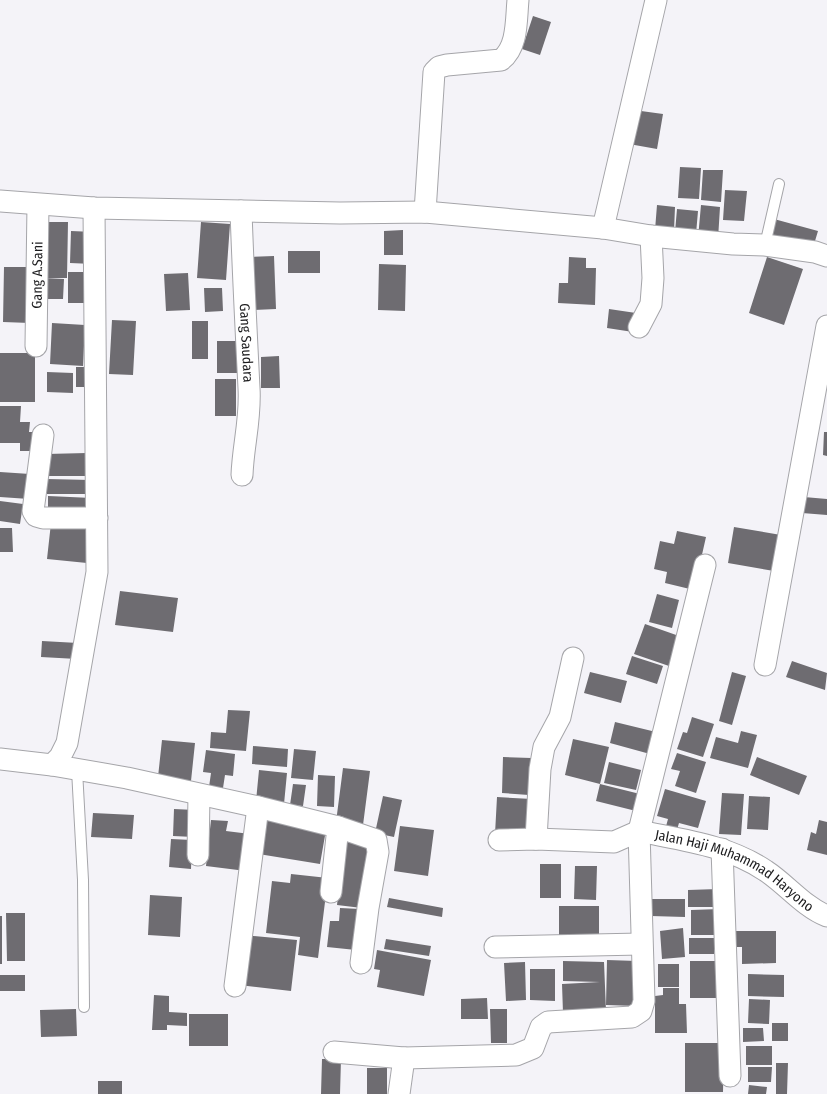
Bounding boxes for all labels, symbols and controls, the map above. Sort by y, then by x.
street label: Gang A.Sani [28,241,46,309]
street label: Gang Saudara [236,303,257,383]
street label: Jalan Haji Muhammad Haryono [654,826,817,915]

